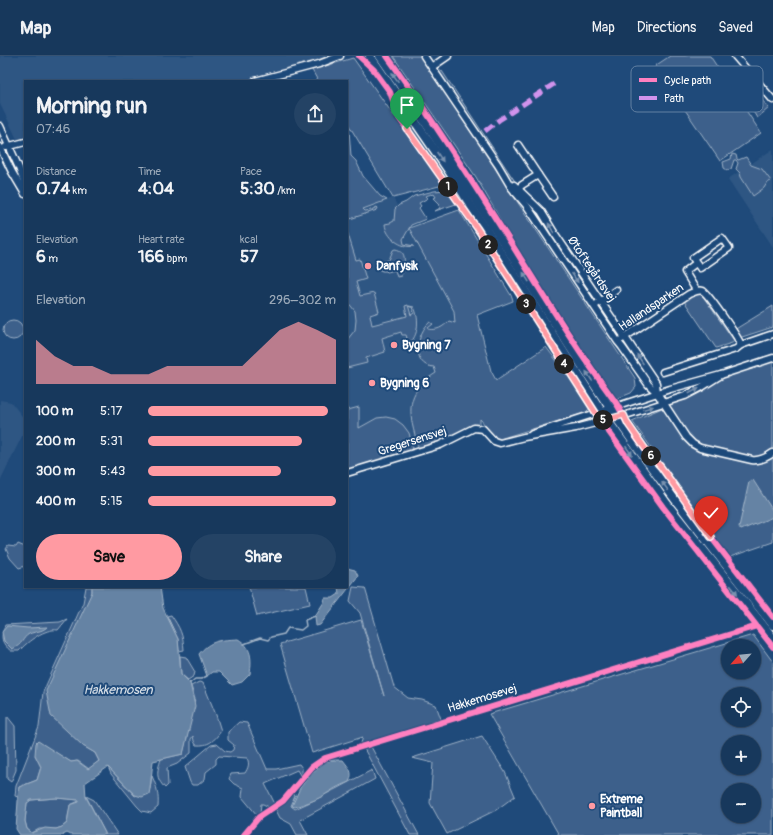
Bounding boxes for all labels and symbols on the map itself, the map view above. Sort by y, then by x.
legend [631,66,763,112]
one-way arrow [391,71,399,82]
text: Cycle path [664,74,711,87]
pin [390,88,424,129]
text: Path [664,92,684,105]
one-way arrow [436,152,444,162]
pin: 1 [438,177,458,197]
one-way arrow [548,222,555,234]
street label: Øtoftegårdsvej [564,234,619,305]
pin: 2 [478,235,498,255]
place label: Danfysik [376,259,419,274]
marker: Danfysik [363,261,373,271]
one-way arrow [522,272,530,282]
one-way arrow [571,273,579,283]
street label: Hallandsparken [616,280,687,335]
pin: 3 [516,294,536,314]
place label: Bygning 7 [402,338,451,353]
marker: Bygning 7 [389,340,399,350]
pin: 4 [554,354,574,374]
one-way arrow [636,354,644,364]
one-way arrow [585,370,593,381]
place label: Bygning 6 [380,376,429,391]
marker: Bygning 6 [367,378,377,388]
one-way arrow [688,388,699,395]
one-way arrow [642,405,654,411]
pin: 5 [593,410,613,430]
street label: Gregersensvej [376,423,449,460]
one-way arrow [625,446,633,457]
pin: 6 [641,446,661,466]
one-way arrow [661,481,669,491]
pin [694,496,728,537]
one-way arrow [730,584,739,595]
north arrow [721,639,761,679]
street label: Hakkemosevej [446,681,519,716]
water label: Hakkemosen [83,682,153,698]
place label: Extreme Paintball [600,792,644,821]
marker: Extreme Paintball [587,801,597,811]

